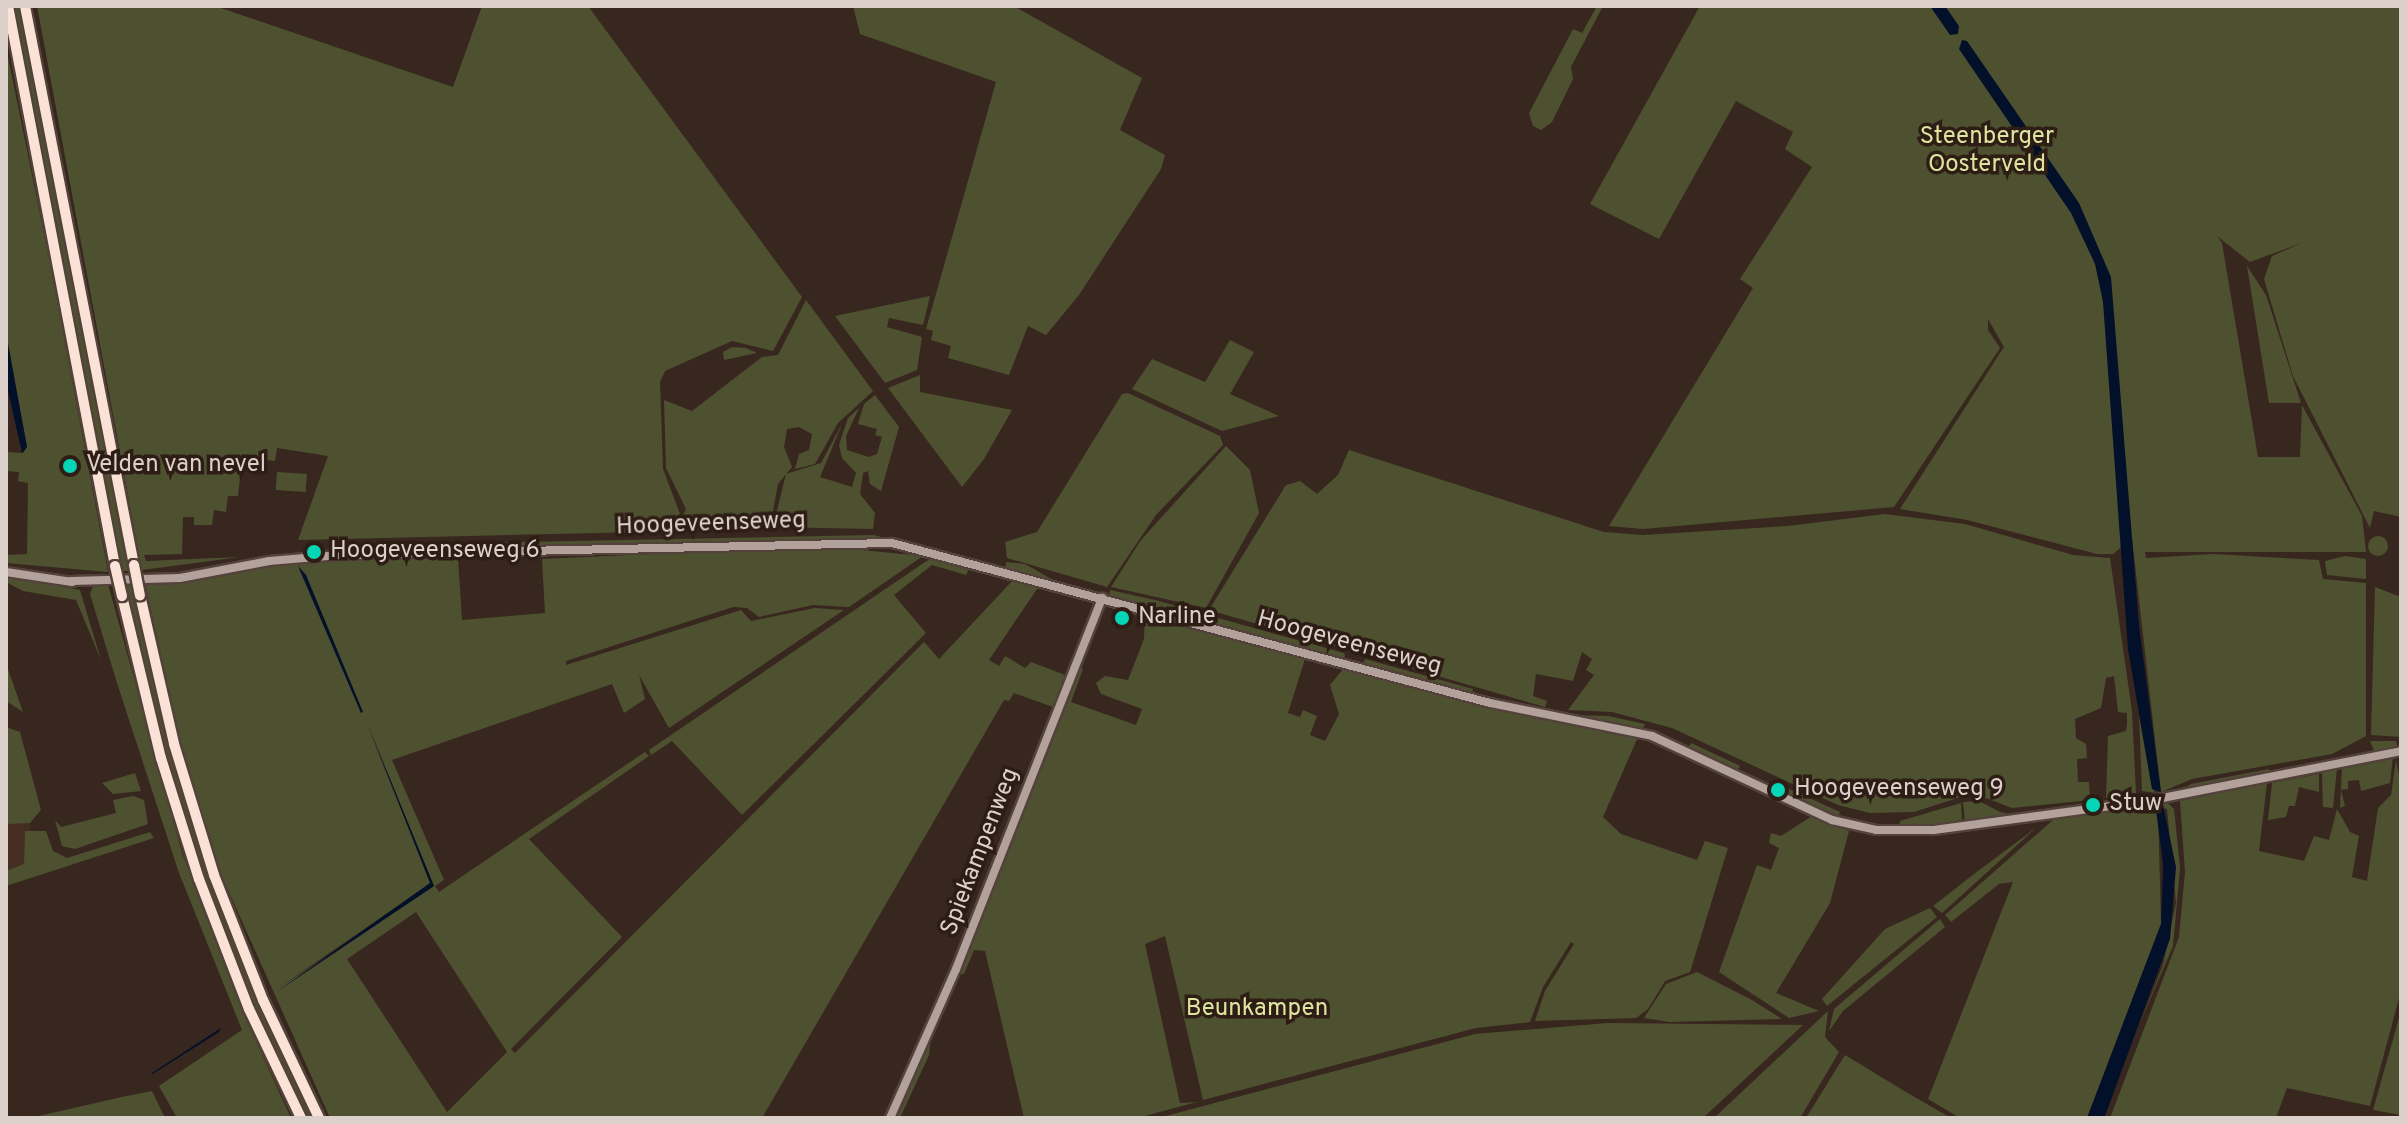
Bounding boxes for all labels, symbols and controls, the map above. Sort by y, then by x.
park label: Steenberger Oosterveld [1920,124,2054,180]
place label: Velden van nevel [86,452,266,480]
marker: Velden van nevel [61,457,79,475]
street label: Hoogeveenseweg [616,507,806,543]
place label: Hoogeveenseweg 6 [330,538,540,566]
marker: Hoogeveenseweg 6 [305,543,323,561]
place label: Narline [1138,604,1216,632]
street label: Hoogeveenseweg [1254,606,1444,682]
marker: Narline [1113,609,1131,627]
street label: Spiekampenweg [936,764,1026,940]
place label: Hoogeveenseweg 9 [1794,776,2004,804]
marker: Hoogeveenseweg 9 [1769,781,1787,799]
place label: Stuw [2109,791,2162,819]
marker: Stuw [2084,796,2102,814]
park label: Beunkampen [1186,996,1328,1024]

